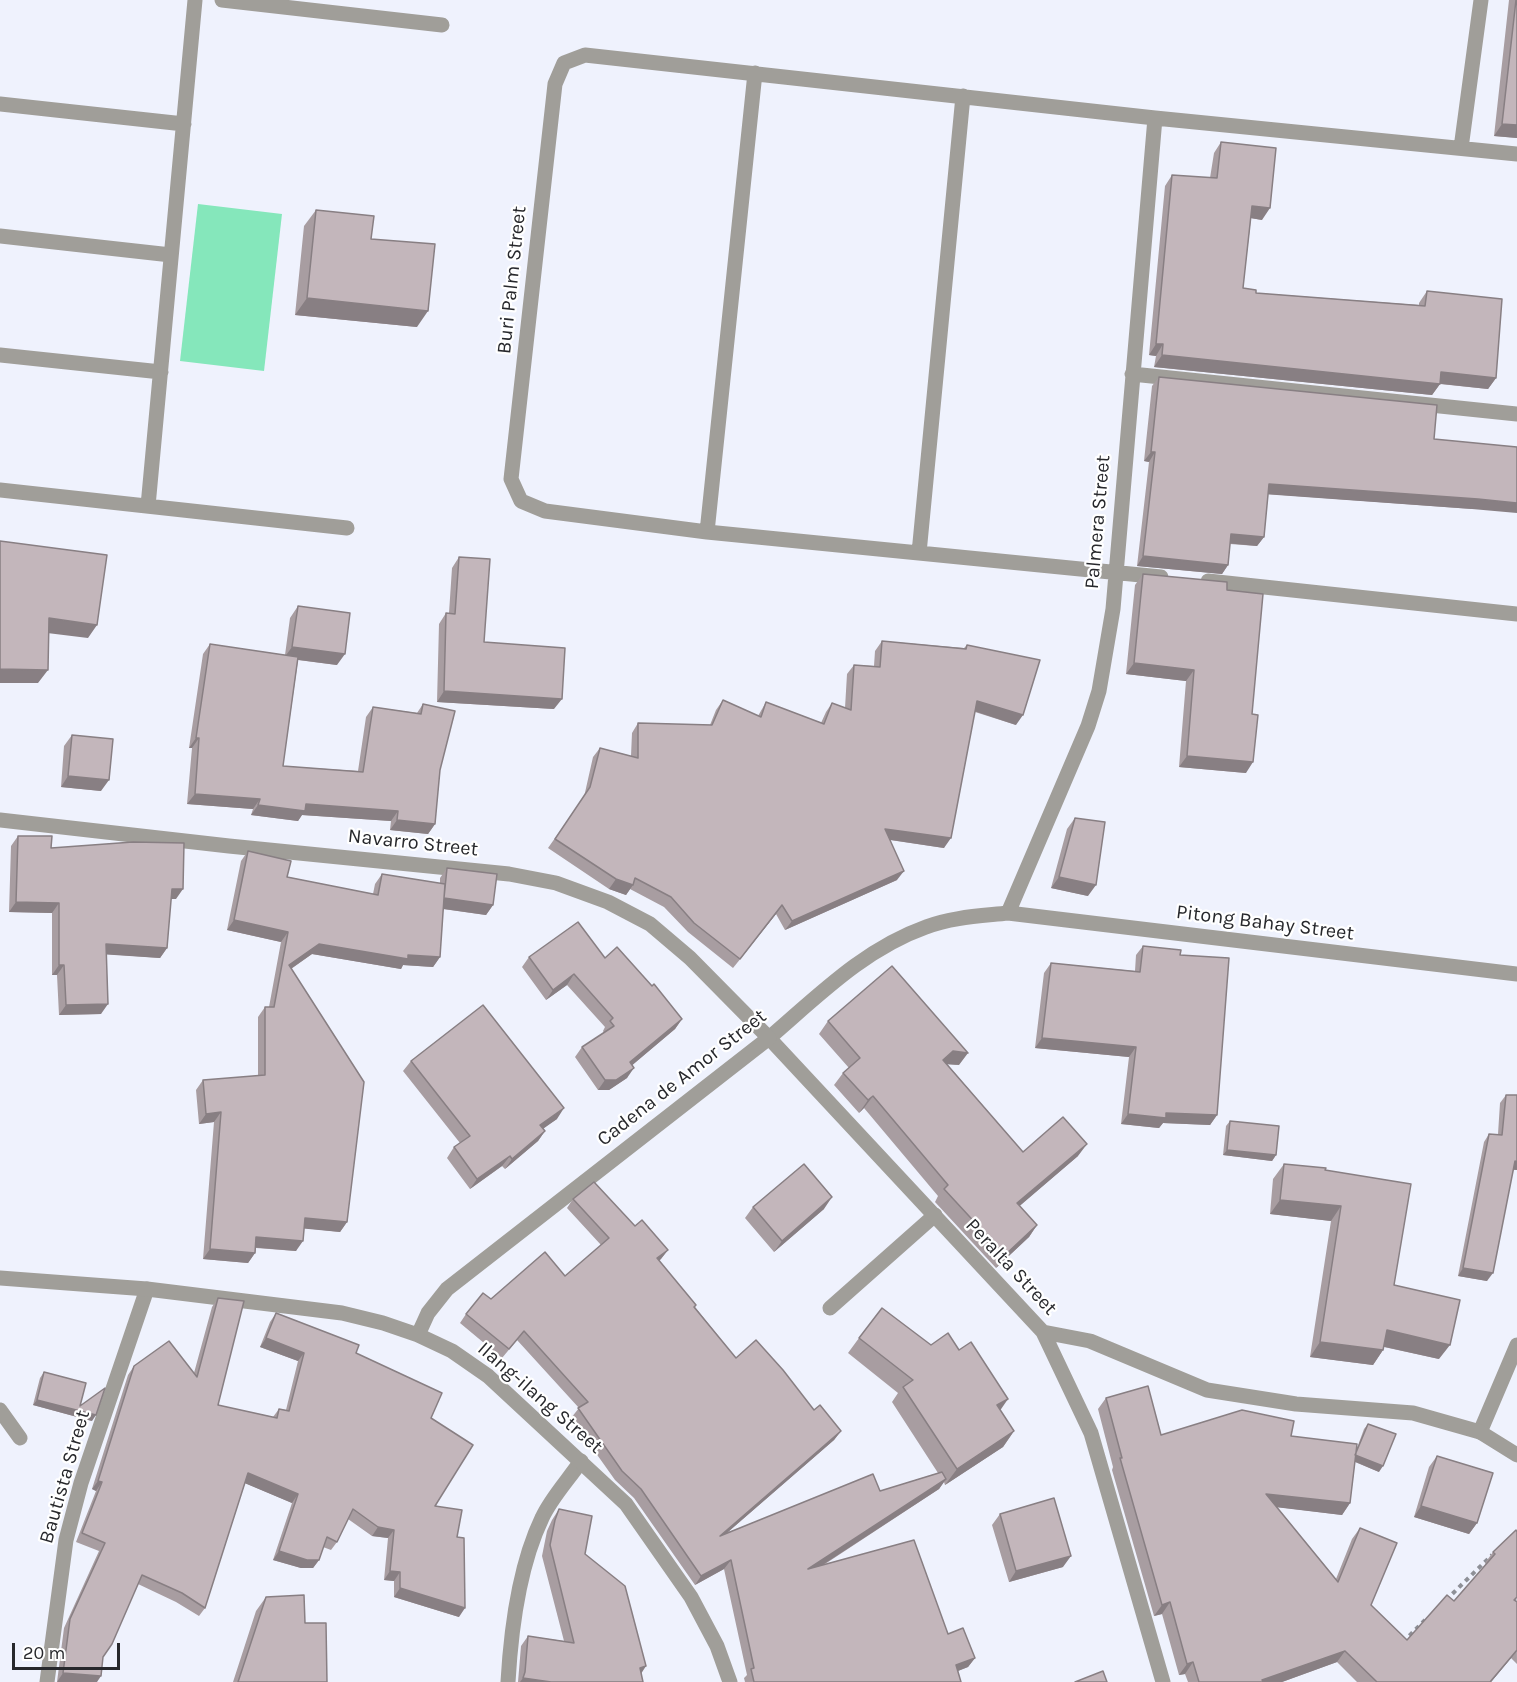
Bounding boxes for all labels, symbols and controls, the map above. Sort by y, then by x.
street label: Buri Palm Street [492,205,532,355]
street label: Palmera Street [1080,454,1116,590]
street label: Navarro Street [347,824,479,862]
street label: Pitong Bahay Street [1175,900,1355,946]
street label: Cadena de Amor Street [593,1004,771,1152]
street label: Peralta Street [960,1214,1062,1320]
street label: Ilang-ilang Street [472,1337,608,1459]
street label: Bautista Street [34,1407,96,1547]
scale bar [15,1631,123,1669]
text: 20 m [23,1642,65,1664]

